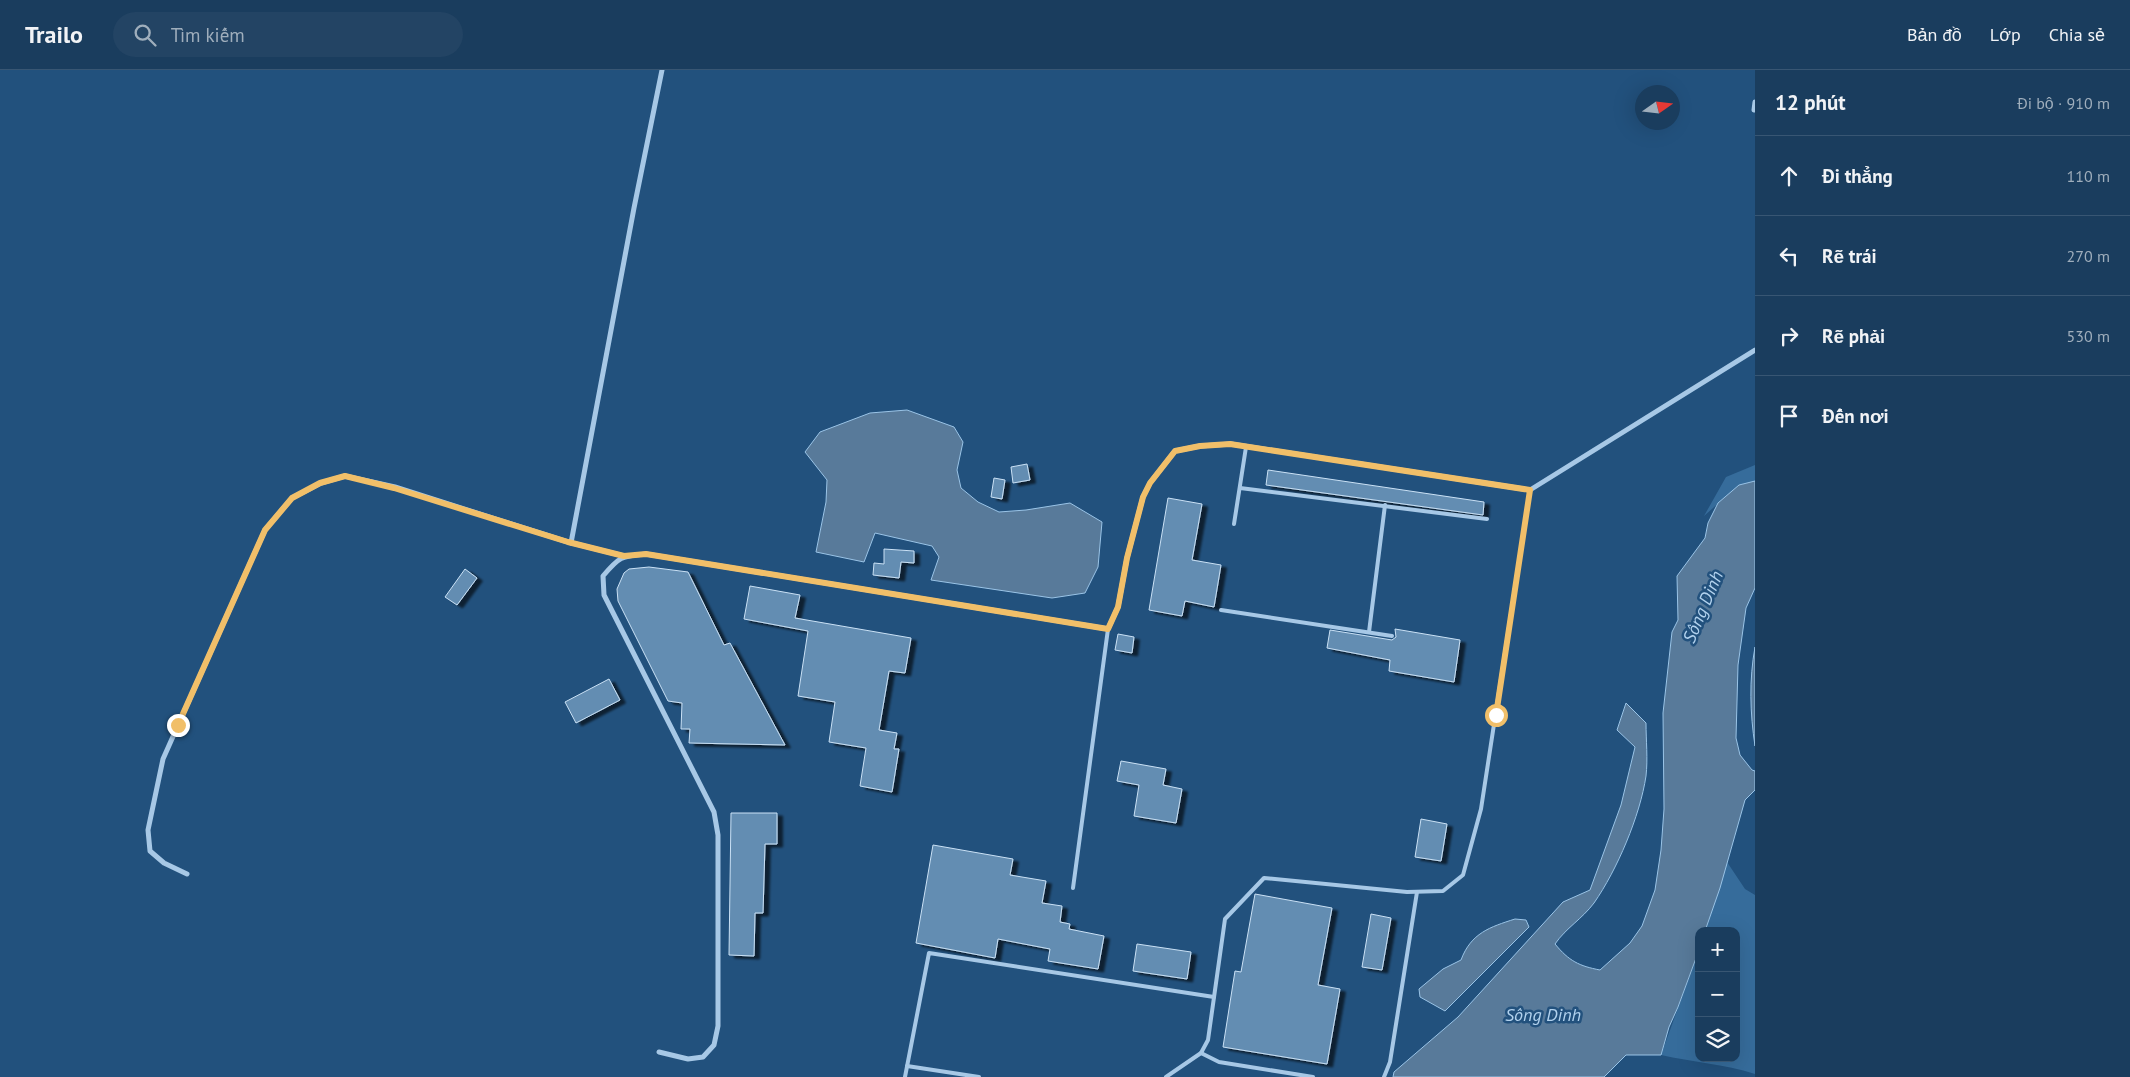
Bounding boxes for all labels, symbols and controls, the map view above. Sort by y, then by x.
search box [113,12,463,57]
text: Trailo [25,19,83,50]
icon: search [131,21,159,49]
text: Tìm kiếm [171,23,245,47]
text: Bản đồ [1907,23,1962,46]
text: Lớp [1990,23,2021,46]
text: Chia sẻ [2049,23,2105,46]
north arrow [1635,85,1680,130]
text: 12 phút [1775,89,1846,116]
text: Đi bộ · 910 m [2017,93,2110,113]
icon: ahead [1775,162,1803,190]
text: Đi thẳng [1822,164,1893,188]
text: 110 m [2067,166,2110,186]
icon: left [1775,242,1803,270]
text: Rẽ trái [1822,244,1877,268]
text: 270 m [2067,246,2110,266]
icon: right [1775,322,1803,350]
text: Rẽ phải [1822,324,1885,348]
text: 530 m [2067,326,2110,346]
icon: arrive [1775,402,1803,430]
text: Đến nơi [1822,404,1889,428]
water label: Sông Dinh [1677,567,1728,646]
route start [1485,704,1508,727]
route end [167,714,190,737]
map controls [1695,927,1740,1062]
button: + [1695,927,1740,972]
button: − [1695,972,1740,1017]
water label: Sông Dinh [1505,1003,1581,1026]
button: layers [1695,1017,1740,1062]

